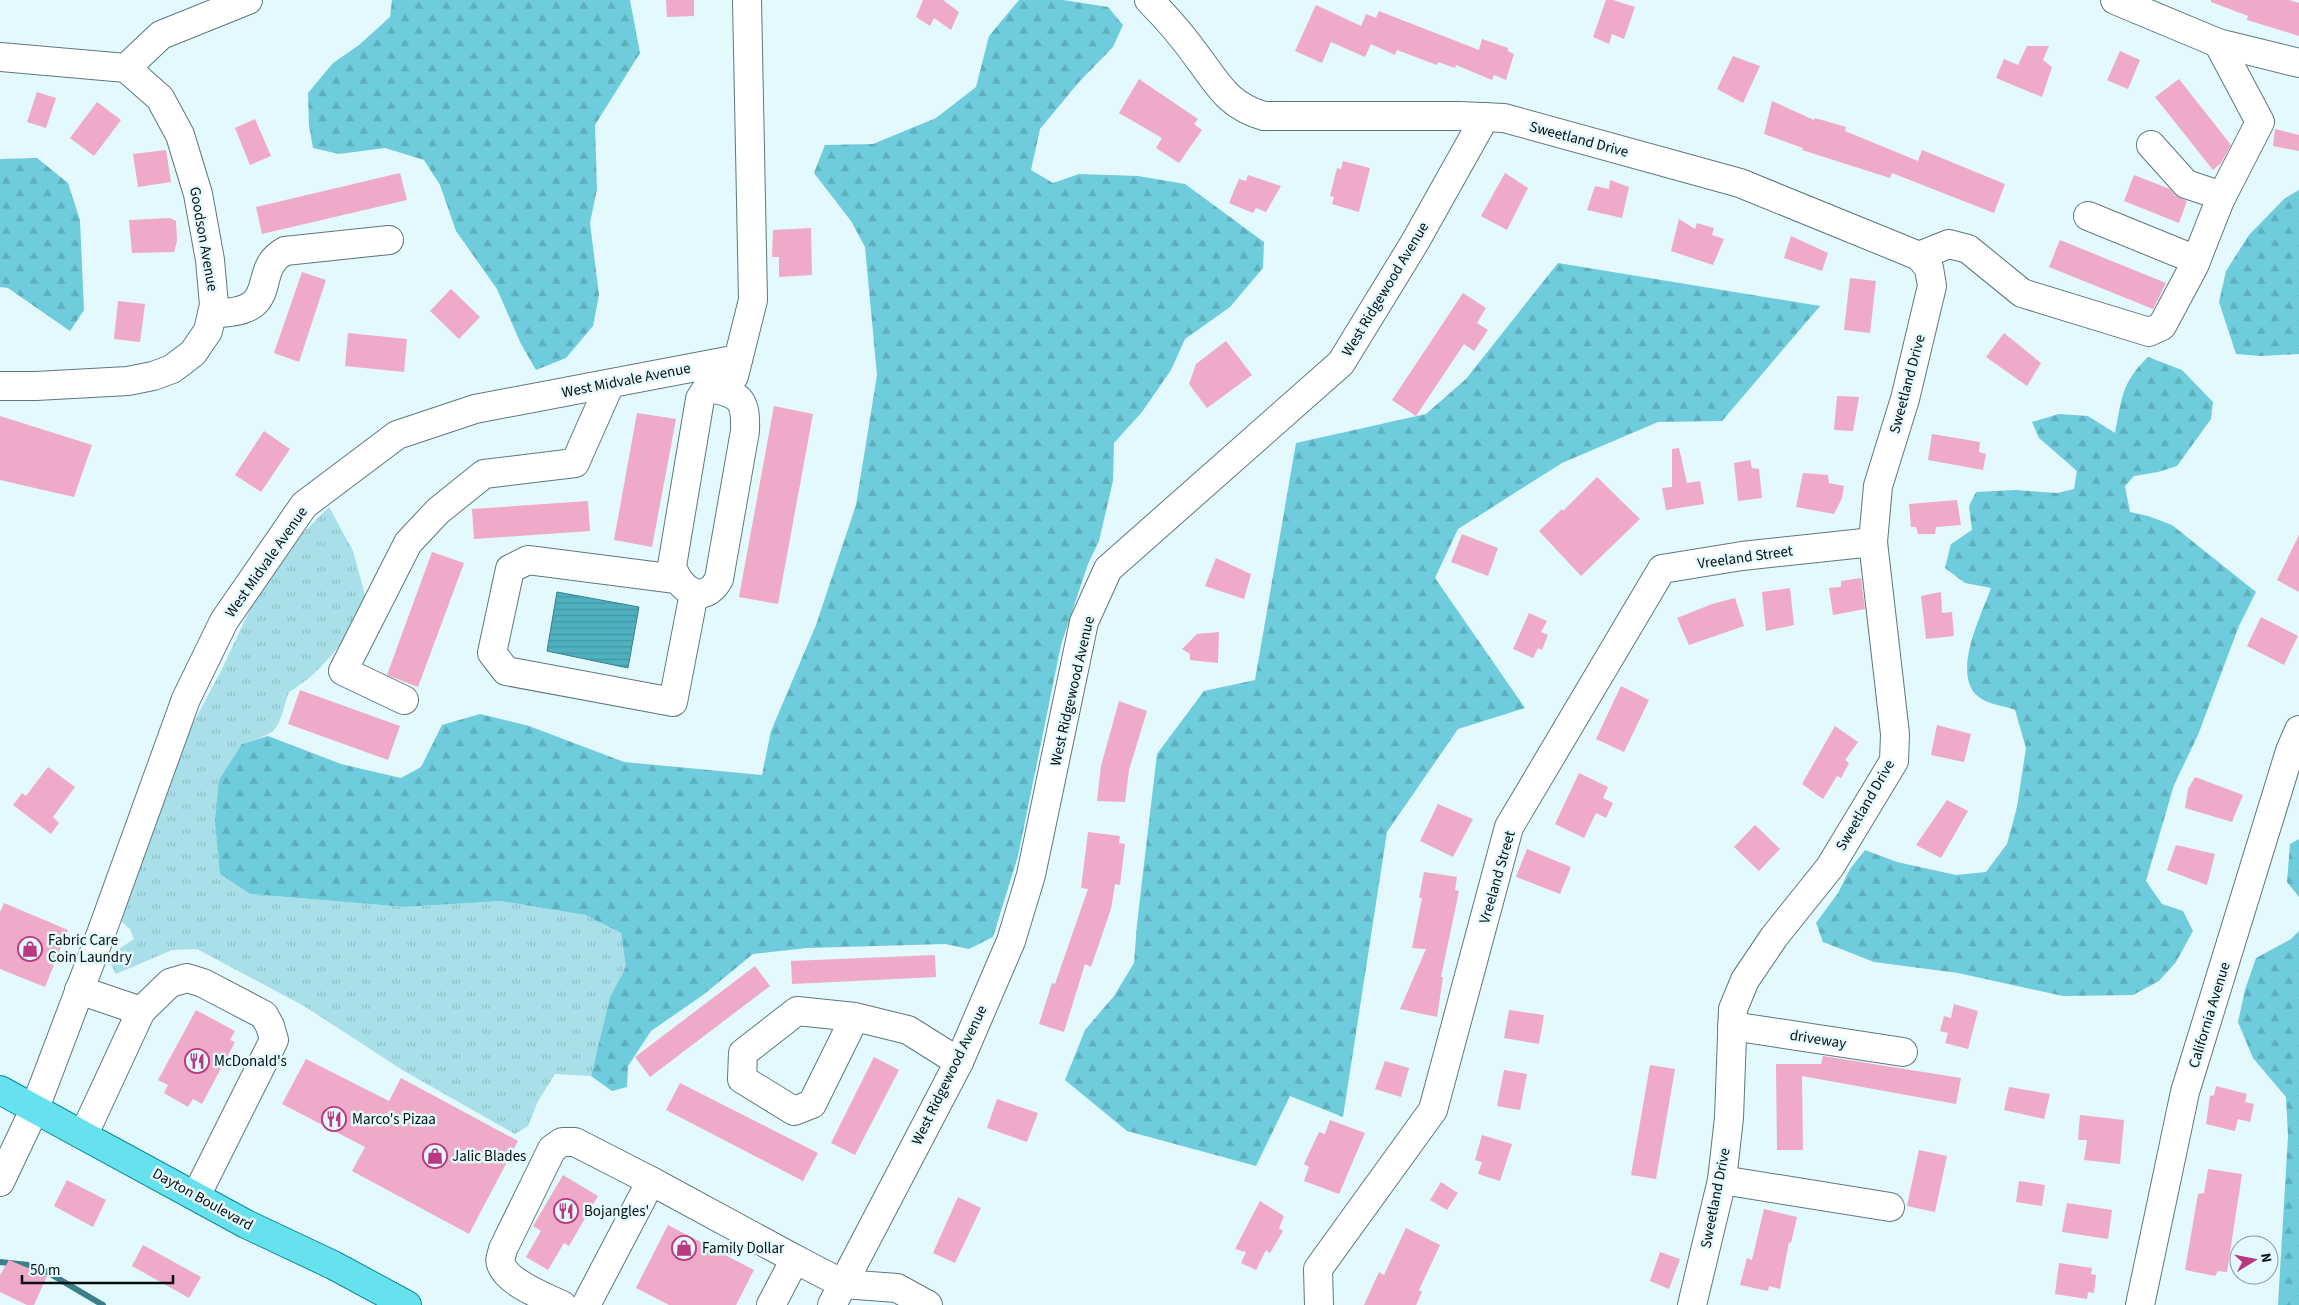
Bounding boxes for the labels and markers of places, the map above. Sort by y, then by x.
place label: Fabric Care Coin Laundry [48,930,132,968]
shop icon: Fabric Care Coin Laundry [17,936,43,962]
restaurant icon: McDonald's [184,1048,210,1074]
place label: McDonald's [214,1051,287,1072]
restaurant icon: Marco's Pizaa [321,1106,347,1132]
place label: Marco's Pizaa [352,1109,436,1130]
shop icon: Jalic Blades [422,1143,448,1169]
place label: Jalic Blades [452,1146,526,1167]
restaurant icon: Bojangles' [553,1198,579,1224]
place label: Bojangles' [584,1201,649,1222]
shop icon: Family Dollar [671,1235,697,1261]
place label: Family Dollar [702,1238,785,1259]

